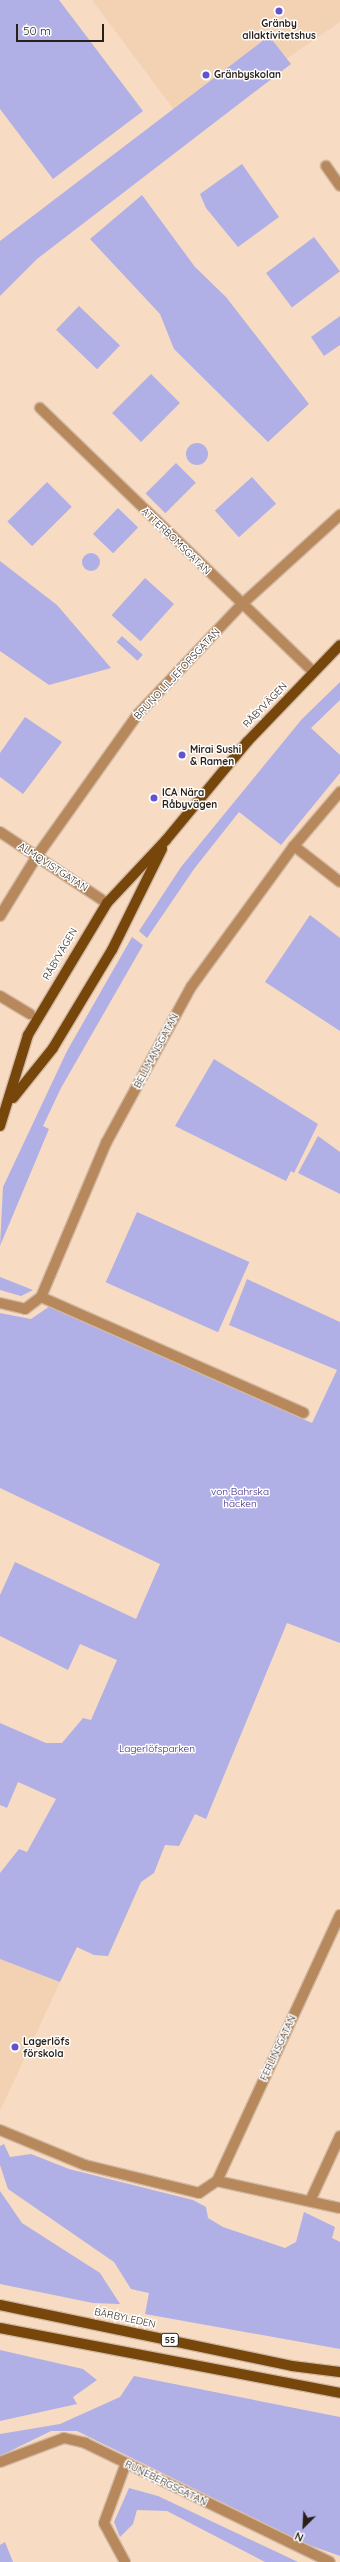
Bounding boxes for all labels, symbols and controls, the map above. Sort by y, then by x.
marker: Gränby allaktivitetshus [274,6,284,16]
scale bar [18,16,106,42]
place label: Gränby allaktivitetshus [242,17,316,40]
text: 50 m [23,23,51,38]
place label: Gränbyskolan [214,69,281,81]
marker: Gränbyskolan [201,70,211,80]
street label: ATTERBOMSGATAN [139,505,213,577]
street label: BRUNO LILJEFORSGATAN [132,626,222,722]
street label: RÅBYVÄGEN [241,680,289,730]
place label: Mirai Sushi & Ramen [190,743,241,766]
marker: Mirai Sushi & Ramen [177,750,187,760]
place label: ICA Nära Råbyvägen [162,786,217,810]
marker: ICA Nära Råbyvägen [149,793,159,803]
street label: ALMQVISTGATAN [16,840,90,894]
street label: RÅBYVÄGEN [40,926,80,982]
street label: BELLMANSGATAN [131,1012,181,1090]
park label: von Bahrska häcken [211,1485,269,1508]
park label: Lagerlöfsparken [119,1743,195,1755]
street label: FERLINSGATAN [258,2013,298,2083]
place label: Lagerlöfs förskola [23,2035,69,2058]
marker: Lagerlöfs förskola [10,2042,20,2052]
street label: BÄRBYLEDEN [93,2306,157,2330]
road number: 55 [160,2333,180,2347]
street label: RUNEBERGSGATAN [123,2458,209,2508]
north arrow [284,2506,324,2546]
text: N [293,2529,306,2545]

